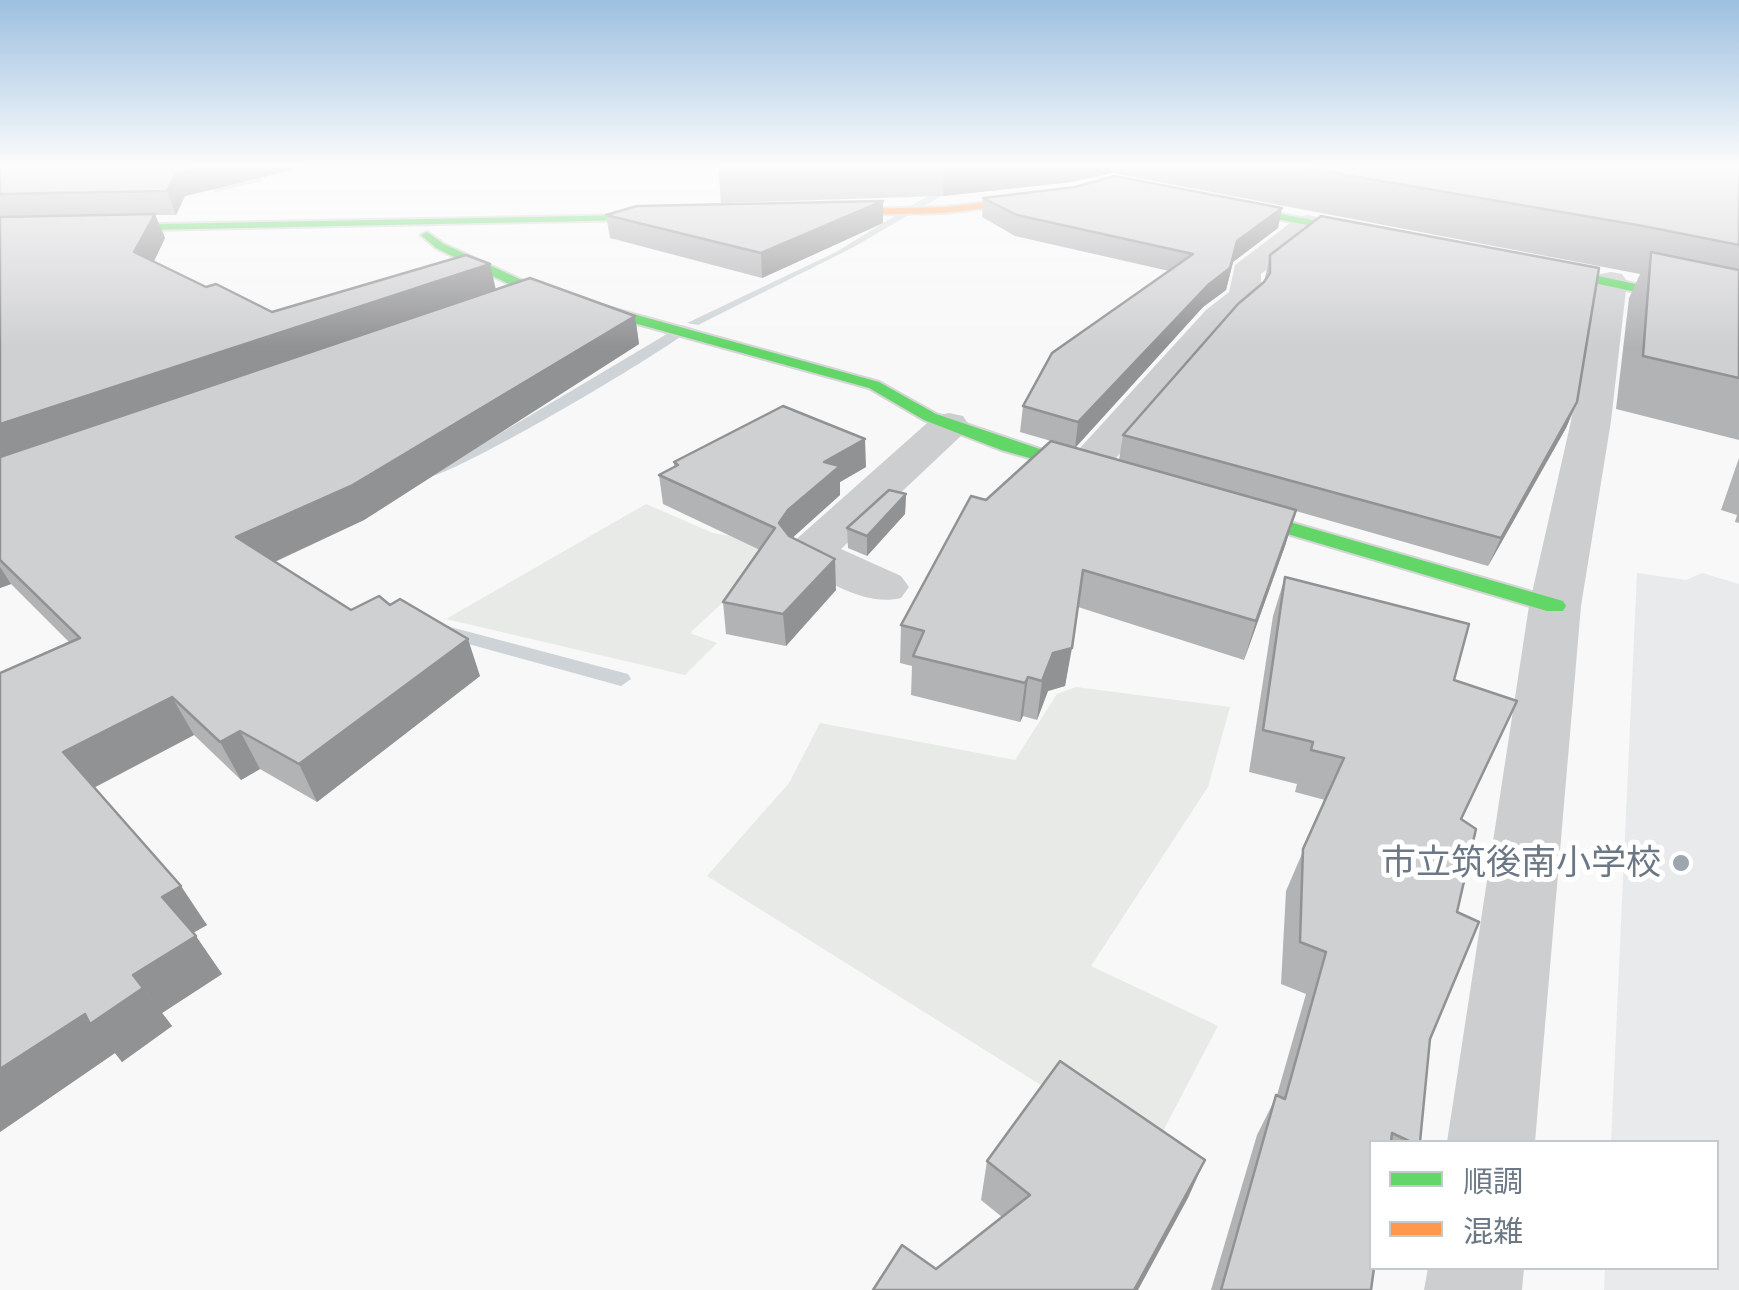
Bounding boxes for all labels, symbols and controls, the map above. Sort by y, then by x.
place label: 市立筑後南小学校 [1381,842,1661,884]
marker: 市立筑後南小学校 [1670,852,1692,874]
legend [1369,1140,1719,1270]
text: 順調 [1463,1162,1523,1198]
text: 混雑 [1463,1212,1523,1248]

